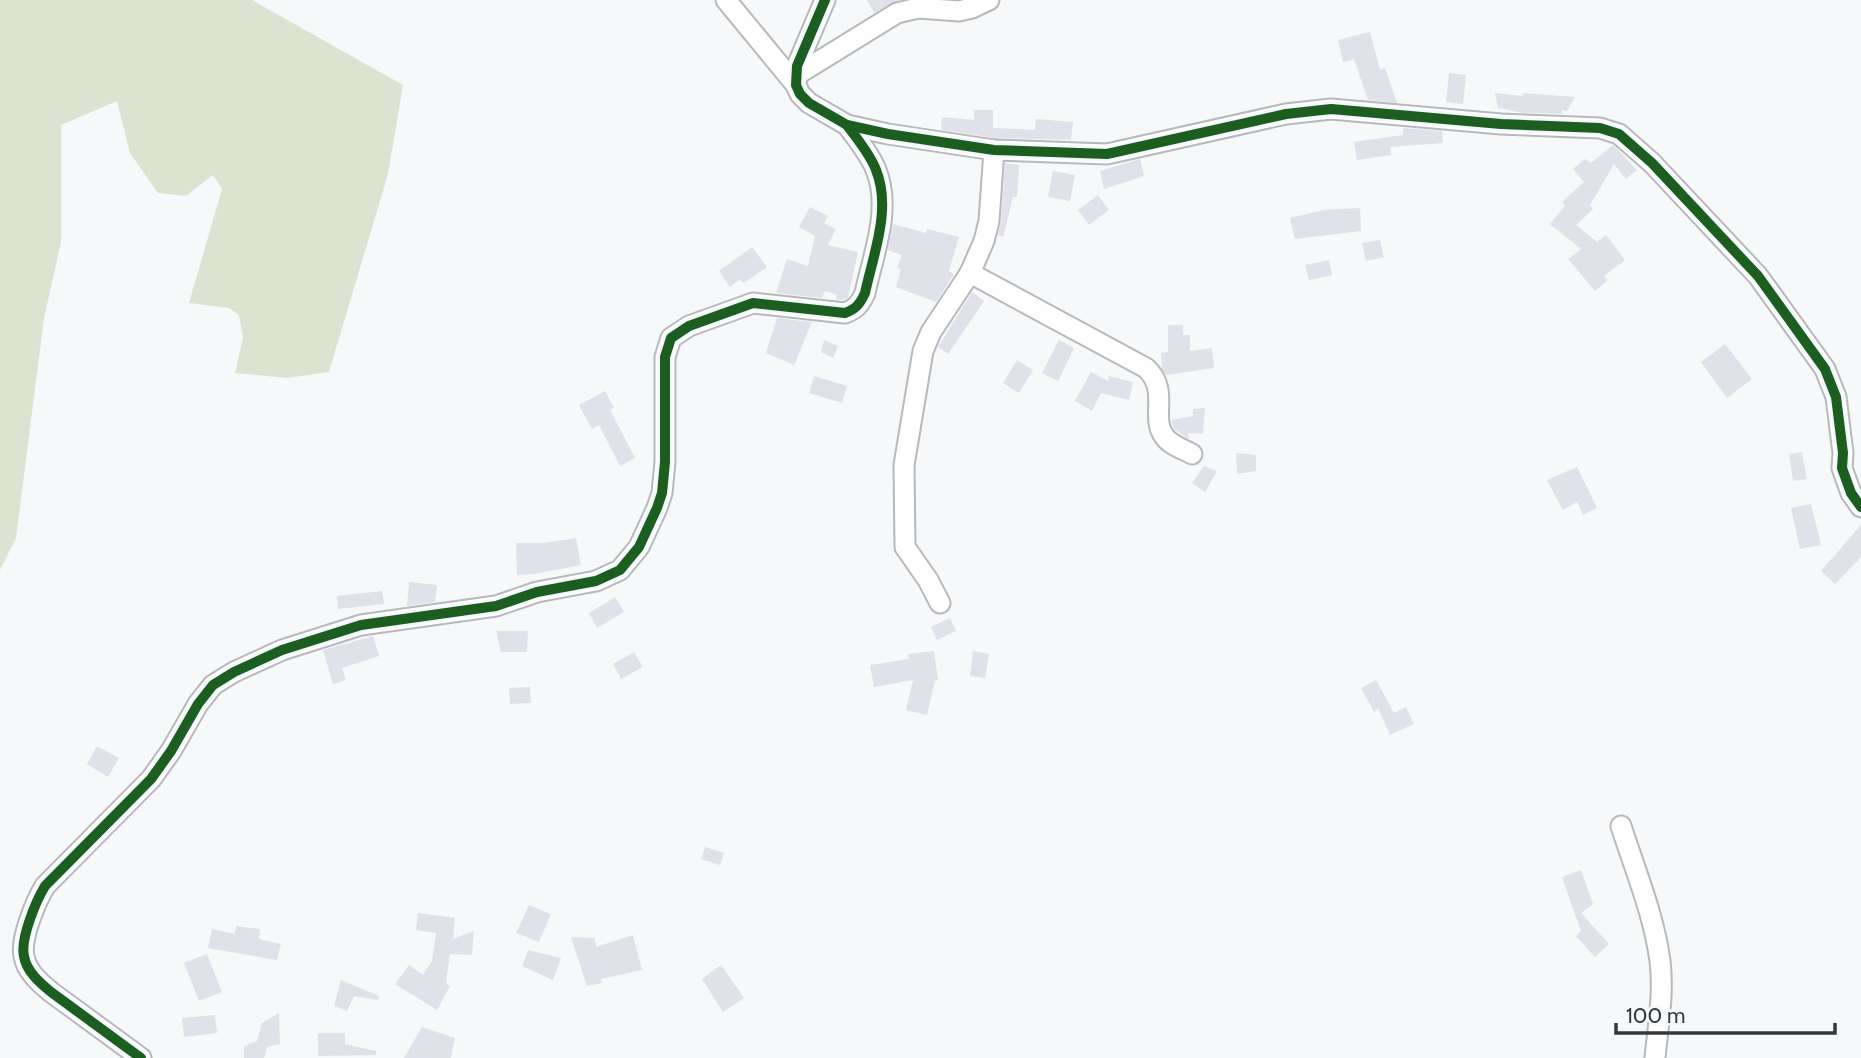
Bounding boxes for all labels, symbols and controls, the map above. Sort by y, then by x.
scale bar [1616,992,1835,1036]
text: 100 m [1626,1003,1685,1028]

